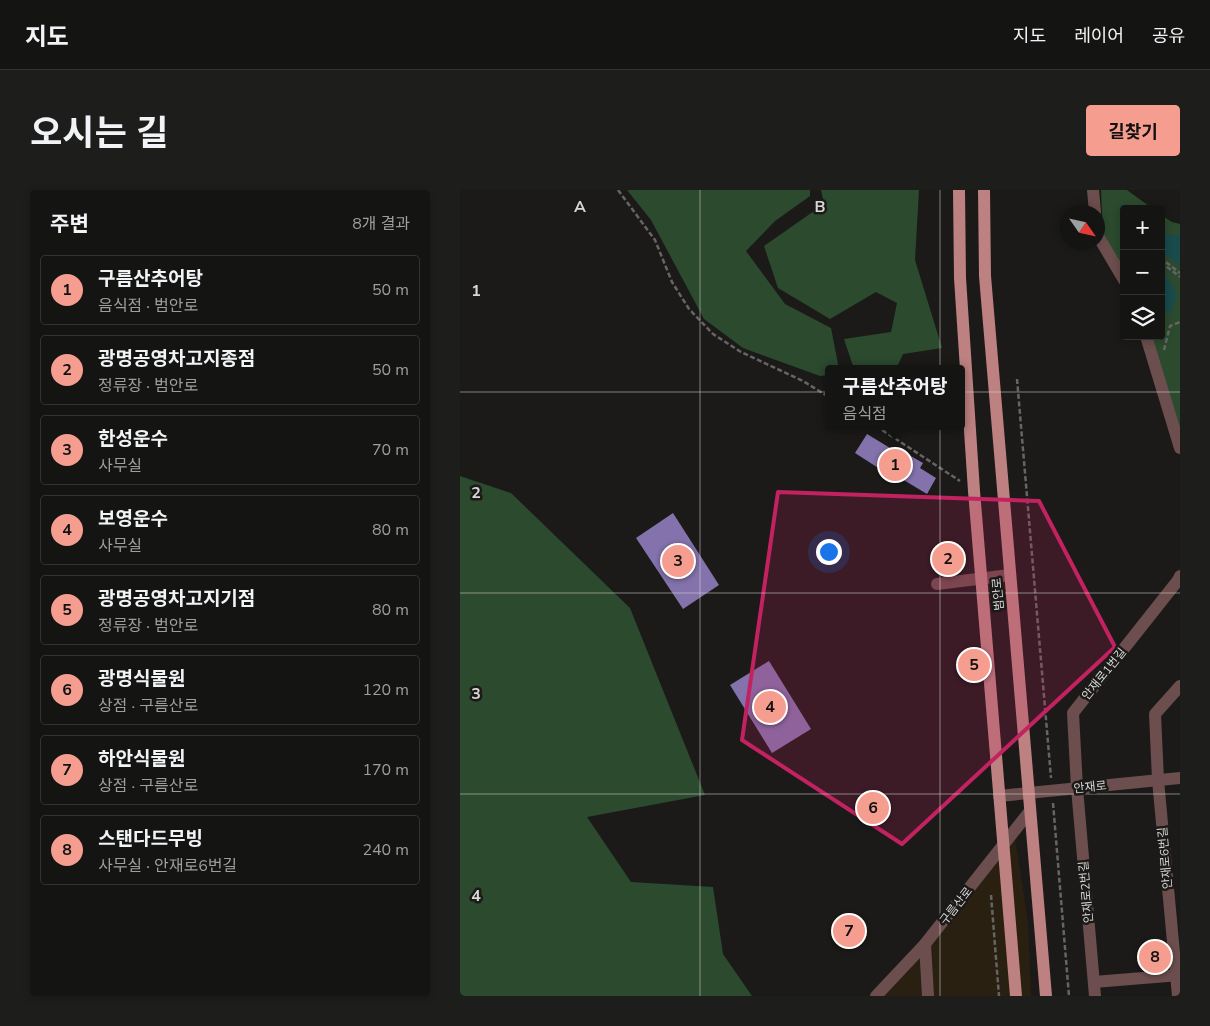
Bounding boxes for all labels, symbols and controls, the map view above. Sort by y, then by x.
text: 지도 [25,21,69,53]
text: 지도 [1013,24,1046,48]
text: 레이어 [1074,24,1124,48]
text: 공유 [1152,24,1185,48]
button: 길찾기 [1086,105,1180,156]
text: 오시는 길 [30,110,168,157]
text: A [574,196,586,218]
text: B [814,196,826,218]
north arrow [1060,205,1105,250]
map controls [1120,205,1165,340]
button: + [1120,205,1165,250]
text: 주변 [50,210,89,238]
text: 8개 결과 [352,213,410,235]
button: − [1120,250,1165,295]
text: 구름산추어탕 [98,266,203,292]
text: 1 [62,279,72,301]
text: 50 m [372,279,409,301]
text: 1 [471,280,481,302]
text: 음식점 · 범안로 [98,295,198,317]
button: layers [1120,295,1165,340]
text: 광명공영차고지종점 [98,346,255,372]
text: 2 [62,359,72,381]
text: 50 m [372,359,409,381]
popup [825,365,965,430]
text: 구름산추어탕 [843,374,947,400]
text: 정류장 · 범안로 [98,375,198,397]
text: 음식점 [843,403,887,425]
text: 한성운수 [98,426,168,452]
text: 3 [62,439,72,461]
text: 70 m [372,439,409,461]
pin: 1 [879,446,911,484]
text: 사무실 [98,455,142,477]
text: 2 [471,482,481,504]
text: 보영운수 [98,506,168,532]
text: 4 [62,519,72,541]
text: 80 m [372,519,409,541]
text: 사무실 [98,535,142,557]
your location [816,539,842,565]
pin: 2 [932,540,964,578]
pin: 3 [662,542,694,580]
street label: 범안로 [989,577,1007,611]
text: 광명공영차고지기점 [98,586,255,612]
text: 5 [62,599,72,621]
text: 80 m [372,599,409,621]
text: 정류장 · 범안로 [98,615,198,637]
street label: 안재로1번길 [1078,645,1130,703]
pin: 5 [958,646,990,684]
text: 광명식물원 [98,666,185,692]
text: 6 [62,679,72,701]
text: 120 m [362,679,409,701]
text: 3 [471,683,481,705]
pin: 4 [754,688,786,726]
text: 상점 · 구름산로 [98,695,198,717]
text: 하안식물원 [98,746,185,772]
text: 7 [62,759,72,781]
text: 170 m [362,759,409,781]
text: 상점 · 구름산로 [98,775,198,797]
street label: 안재로 [1073,777,1107,797]
pin: 6 [857,789,889,827]
text: 스탠다드무빙 [98,826,203,852]
street label: 안재로6번길 [1154,826,1176,890]
text: 8 [62,839,72,861]
text: 240 m [362,839,409,861]
text: 사무실 · 안재로6번길 [98,855,237,877]
street label: 안재로2번길 [1075,860,1097,924]
street label: 구름산로 [936,884,976,928]
text: 4 [471,885,481,907]
pin: 7 [833,912,865,950]
pin: 8 [1139,938,1171,976]

